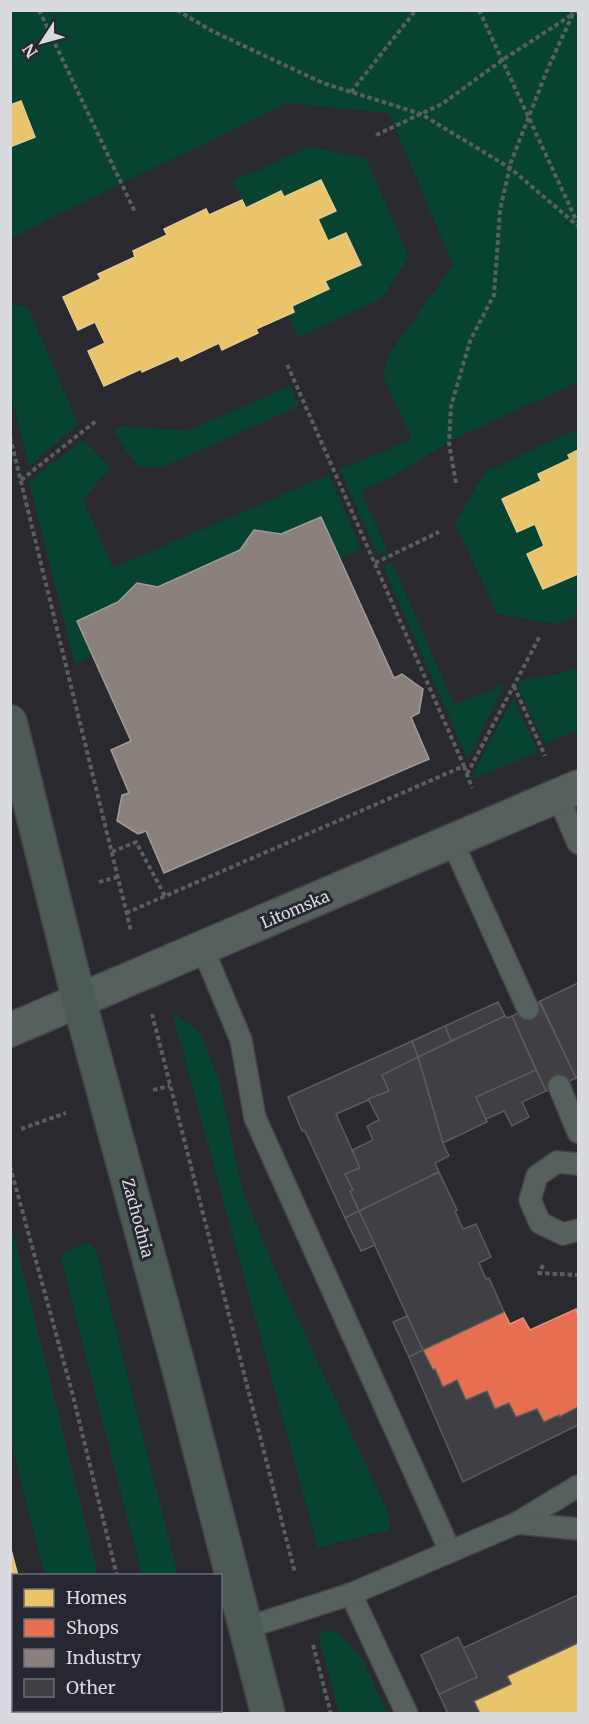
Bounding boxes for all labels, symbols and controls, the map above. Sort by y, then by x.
north arrow [12,12,72,72]
text: N [18,40,42,62]
street label: Litomska [258,886,333,932]
street label: Zachodnia [118,1176,158,1260]
legend [12,1574,222,1712]
text: Homes [66,1586,127,1609]
text: Shops [66,1616,119,1639]
text: Industry [66,1646,142,1669]
text: Other [66,1676,116,1699]

